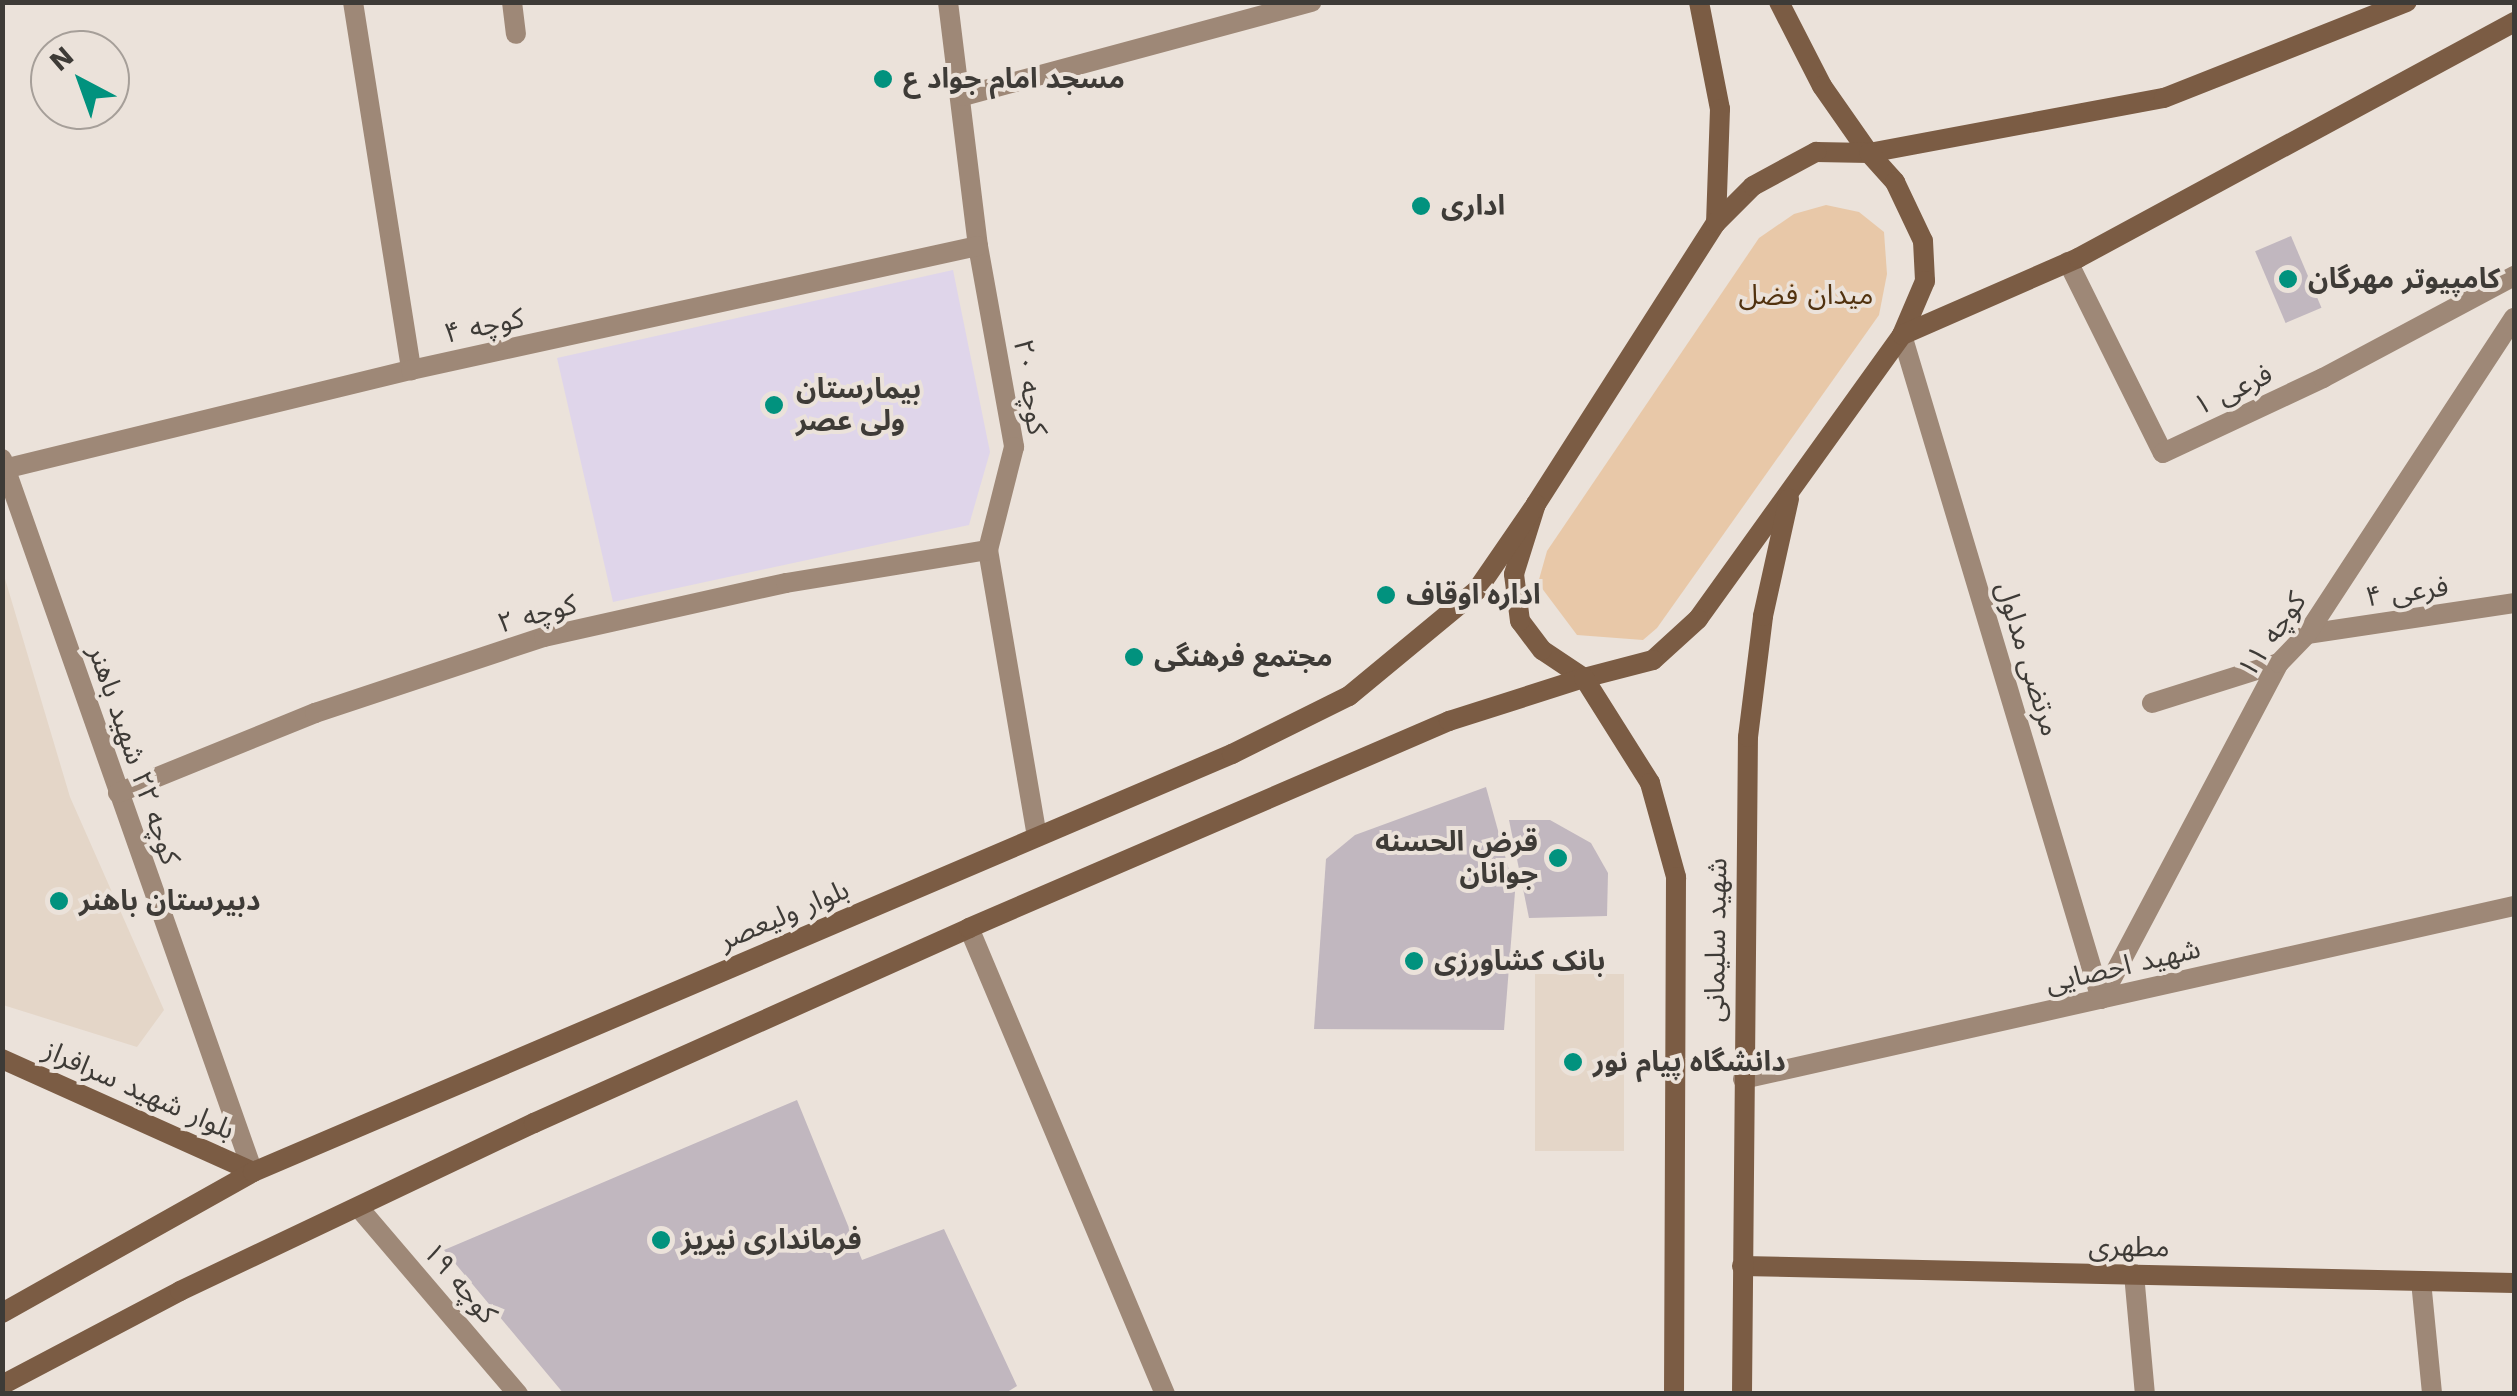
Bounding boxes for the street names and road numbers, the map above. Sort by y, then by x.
street label: کوچه ۴ [441,301,527,351]
street label: کوچه ۲۰ [1006,337,1054,437]
street label: فرعی ۱ [2188,357,2278,423]
street label: فرعی ۴ [2363,570,2451,614]
street label: مرتضی مدلول [1989,578,2067,740]
street label: کوچه ۱۱ [2231,586,2313,684]
street label: کوچه ۲ [494,587,580,641]
street label: کوچه ۲۲ شهید باهنر [81,641,187,869]
street label: شهید سلیمانی [1698,858,1734,1022]
street label: بلوار ولیعصر [714,873,854,957]
street label: شهید احصایی [2042,932,2204,1000]
street label: بلوار شهید سرافراز [38,1033,240,1147]
street label: مطهری [2088,1229,2170,1265]
street label: کوچه ۱۹ [416,1236,504,1330]

